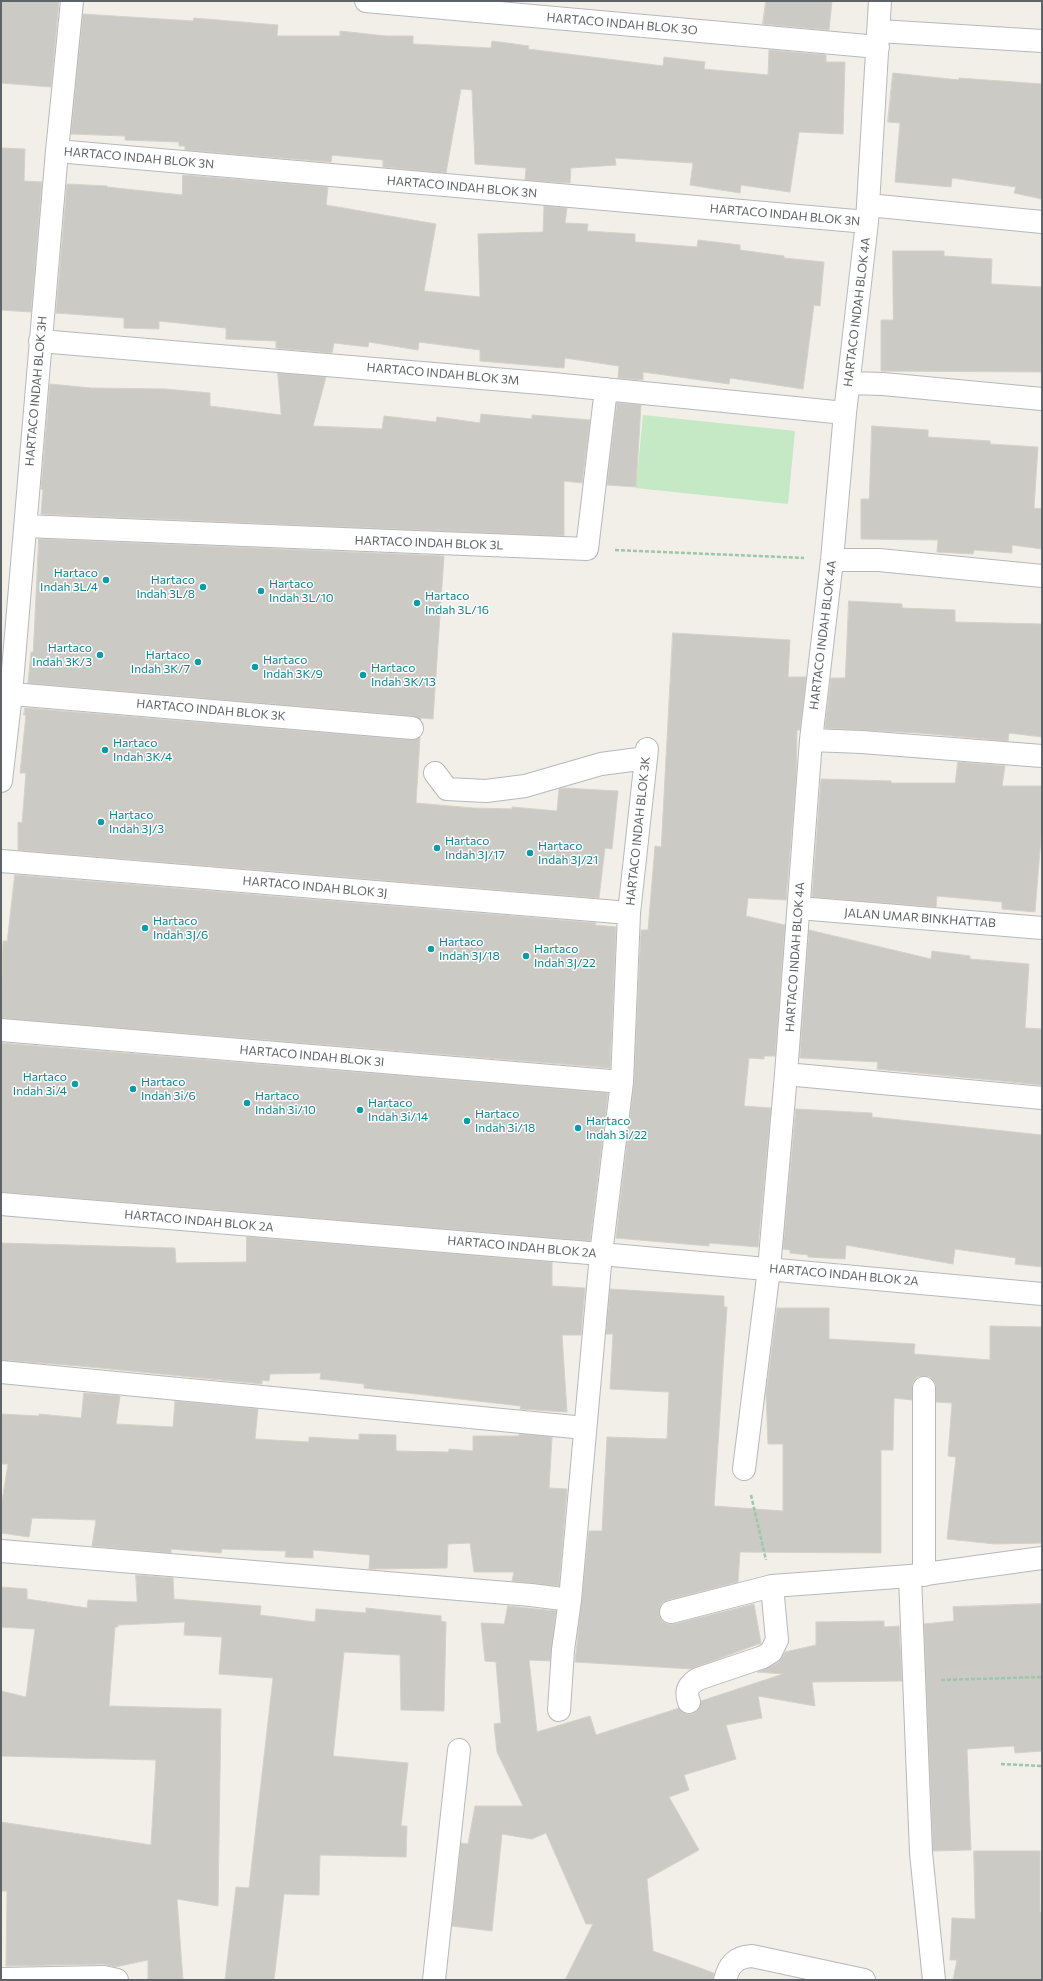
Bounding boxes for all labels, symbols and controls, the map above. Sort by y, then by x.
street label: HARTACO INDAH BLOK 3O [546,10,698,38]
street label: HARTACO INDAH BLOK 3N [63,144,215,172]
street label: HARTACO INDAH BLOK 3N [386,173,538,201]
street label: HARTACO INDAH BLOK 3N [709,201,861,229]
street label: HARTACO INDAH BLOK 4A [841,236,873,388]
street label: HARTACO INDAH BLOK 3H [22,315,50,467]
street label: HARTACO INDAH BLOK 3M [366,360,520,388]
street label: HARTACO INDAH BLOK 3L [354,533,504,553]
street label: HARTACO INDAH BLOK 4A [807,559,839,711]
place label: Hartaco Indah 3L/4 [40,566,98,594]
place label: Hartaco Indah 3L/8 [136,573,195,601]
marker: Hartaco Indah 3L/4 [101,575,111,585]
place label: Hartaco Indah 3L/10 [269,577,334,605]
marker: Hartaco Indah 3L/8 [198,582,208,592]
marker: Hartaco Indah 3L/10 [256,586,266,596]
place label: Hartaco Indah 3L/16 [425,589,489,617]
marker: Hartaco Indah 3L/16 [412,598,422,608]
place label: Hartaco Indah 3K/3 [32,641,92,669]
place label: Hartaco Indah 3K/7 [131,648,190,676]
marker: Hartaco Indah 3K/3 [95,650,105,660]
place label: Hartaco Indah 3K/9 [263,653,323,681]
marker: Hartaco Indah 3K/7 [193,657,203,667]
place label: Hartaco Indah 3K/13 [371,661,436,689]
marker: Hartaco Indah 3K/9 [250,662,260,672]
marker: Hartaco Indah 3K/13 [358,670,368,680]
street label: HARTACO INDAH BLOK 3K [136,696,286,724]
place label: Hartaco Indah 3K/4 [113,736,172,764]
marker: Hartaco Indah 3K/4 [100,745,110,755]
street label: HARTACO INDAH BLOK 3K [623,756,653,906]
place label: Hartaco Indah 3J/3 [109,808,164,836]
marker: Hartaco Indah 3J/3 [96,817,106,827]
place label: Hartaco Indah 3J/17 [445,834,505,862]
place label: Hartaco Indah 3J/21 [538,839,598,867]
marker: Hartaco Indah 3J/17 [432,843,442,853]
marker: Hartaco Indah 3J/21 [525,848,535,858]
street label: HARTACO INDAH BLOK 3J [242,873,388,901]
street label: HARTACO INDAH BLOK 4A [783,881,807,1033]
street label: JALAN UMAR BINKHATTAB [844,906,996,930]
place label: Hartaco Indah 3J/6 [153,914,208,942]
marker: Hartaco Indah 3J/6 [140,923,150,933]
place label: Hartaco Indah 3J/18 [439,935,500,963]
place label: Hartaco Indah 3J/22 [534,942,596,970]
marker: Hartaco Indah 3J/18 [426,944,436,954]
marker: Hartaco Indah 3J/22 [521,951,531,961]
street label: HARTACO INDAH BLOK 3I [239,1043,385,1069]
place label: Hartaco Indah 3i/4 [13,1070,67,1098]
place label: Hartaco Indah 3i/6 [141,1075,196,1103]
marker: Hartaco Indah 3i/4 [70,1079,80,1089]
marker: Hartaco Indah 3i/6 [128,1084,138,1094]
place label: Hartaco Indah 3i/10 [255,1089,316,1117]
place label: Hartaco Indah 3i/14 [368,1096,428,1124]
marker: Hartaco Indah 3i/10 [242,1098,252,1108]
marker: Hartaco Indah 3i/14 [355,1105,365,1115]
place label: Hartaco Indah 3i/18 [475,1107,535,1135]
place label: Hartaco Indah 3i/22 [586,1114,647,1142]
marker: Hartaco Indah 3i/18 [462,1116,472,1126]
marker: Hartaco Indah 3i/22 [573,1123,583,1133]
street label: HARTACO INDAH BLOK 2A [124,1207,274,1235]
street label: HARTACO INDAH BLOK 2A [447,1233,597,1261]
street label: HARTACO INDAH BLOK 2A [769,1261,919,1289]

